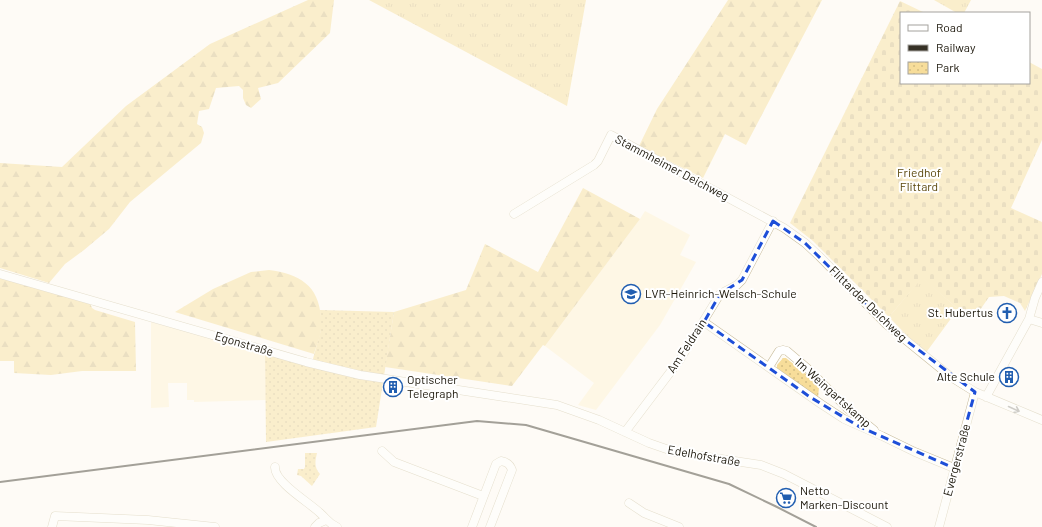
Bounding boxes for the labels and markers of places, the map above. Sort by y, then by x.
school or university icon: LVR-Heinrich-Welsch-Schule [620,283,642,305]
place label: LVR-Heinrich-Welsch-Schule [645,286,797,300]
church icon: St. Hubertus [996,302,1018,324]
place label: St. Hubertus [928,305,993,319]
building icon: Alte Schule [998,366,1020,388]
place label: Alte Schule [937,369,995,383]
place label: Optischer Telegraph [407,372,459,400]
building icon: Optischer Telegraph [382,376,404,398]
place label: Netto Marken-Discount [800,483,889,511]
supermarket icon: Netto Marken-Discount [775,487,797,509]

